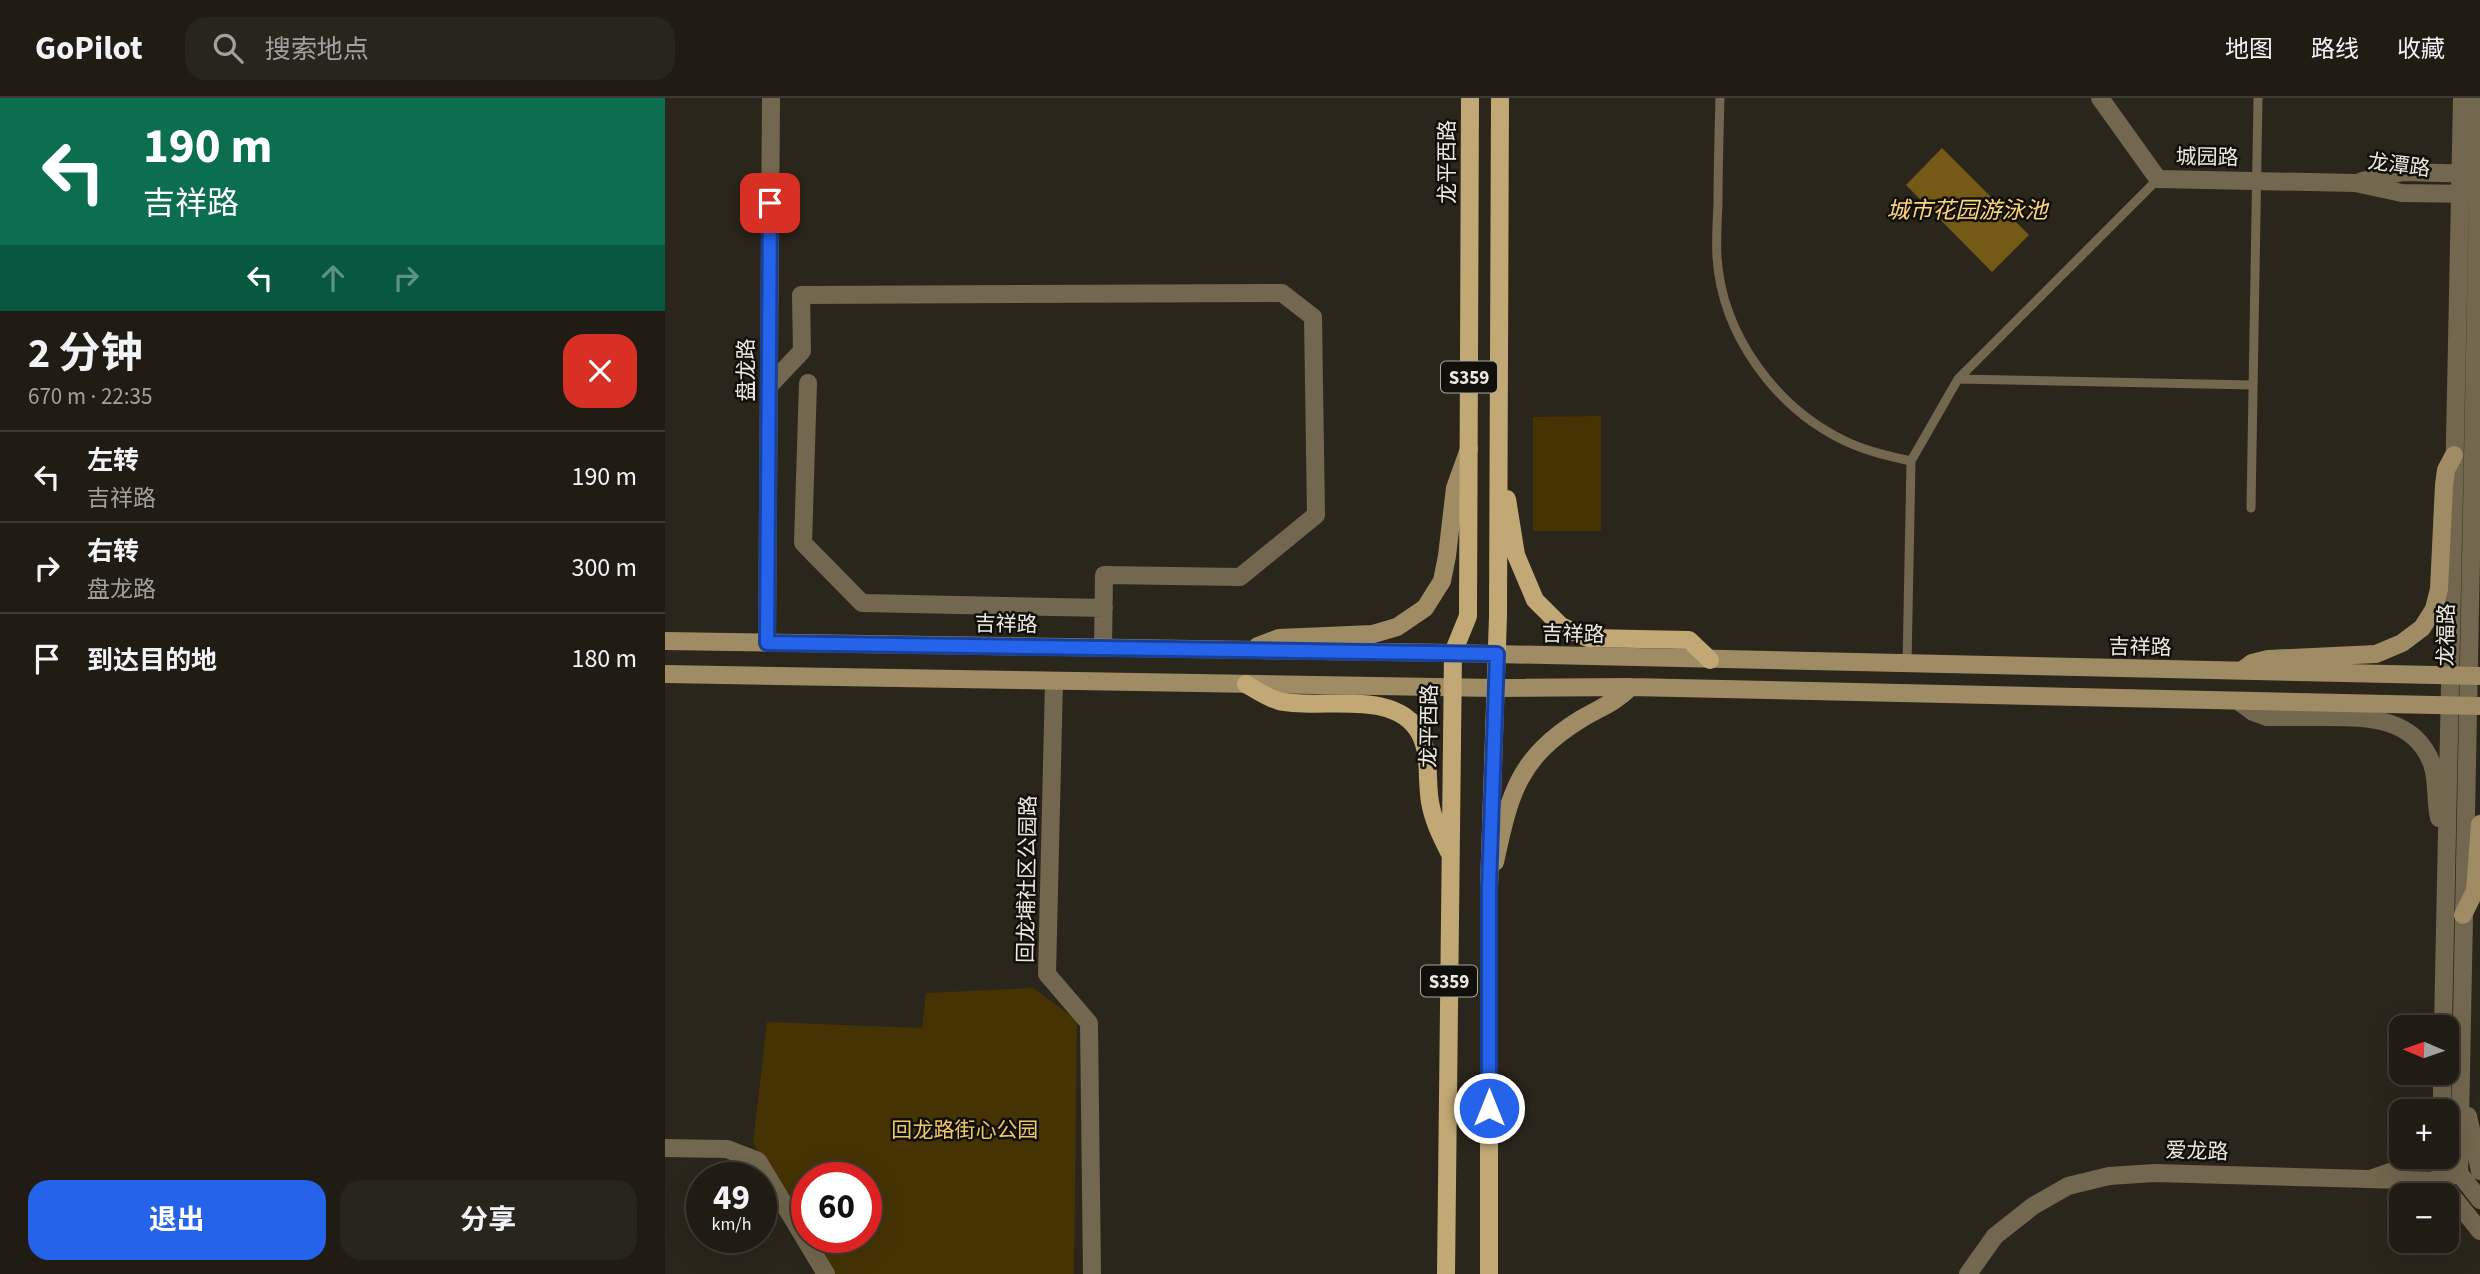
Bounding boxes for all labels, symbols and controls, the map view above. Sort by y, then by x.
search box [185,17,675,80]
text: GoPilot [35,25,143,72]
icon: search [209,29,247,67]
text: 搜索地点 [265,31,369,68]
text: 地图 [2225,32,2273,67]
text: 路线 [2311,32,2359,67]
text: 收藏 [2397,32,2445,67]
text: 190 m [143,112,272,182]
street label: 龙平西路 [1432,120,1462,204]
icon: left [28,126,119,217]
street label: 城园路 [2175,141,2239,173]
street label: 龙潭路 [2366,146,2432,184]
pin [740,173,800,233]
text: 吉祥路 [143,181,239,227]
icon: arrive [751,184,789,222]
water label: 城市花园游泳池 [1887,194,2050,227]
icon: left [241,259,279,297]
icon: ahead [314,259,352,297]
icon: right [387,259,425,297]
text: 2 分钟 [28,324,143,384]
button: close [563,334,637,408]
street label: 盘龙路 [731,339,761,402]
road number: S359 [1441,362,1497,392]
text: 670 m · 22:35 [28,380,152,413]
text: 左转 [87,442,139,479]
icon: left [28,458,66,496]
text: 190 m [571,458,637,495]
text: 吉祥路 [87,482,156,515]
text: 右转 [87,533,139,570]
icon: right [28,549,66,587]
text: 300 m [571,549,637,586]
text: 盘龙路 [87,573,156,606]
street label: 龙福路 [2430,603,2462,667]
street label: 吉祥路 [974,608,1038,640]
street label: 吉祥路 [1541,618,1605,650]
street label: 吉祥路 [2108,631,2172,663]
icon: arrive [28,640,66,678]
text: 180 m [571,640,637,677]
text: 到达目的地 [87,642,217,679]
street label: 龙平西路 [1413,684,1445,768]
street label: 回龙埔社区公园路 [1011,795,1043,963]
road number: S359 [1421,966,1477,996]
north arrow [2389,1015,2459,1085]
map controls [2389,1015,2459,1253]
position arrow [1452,1071,1526,1145]
button: + [2389,1099,2459,1169]
park label: 回龙路街心公园 [892,1115,1039,1145]
street label: 爱龙路 [2165,1135,2229,1167]
speed limit sign: 60 [791,1162,882,1253]
text: 49 [713,1173,750,1223]
button: 退出 [28,1180,326,1260]
button: 分享 [340,1180,637,1260]
button: − [2389,1183,2459,1253]
text: km/h [712,1212,751,1237]

